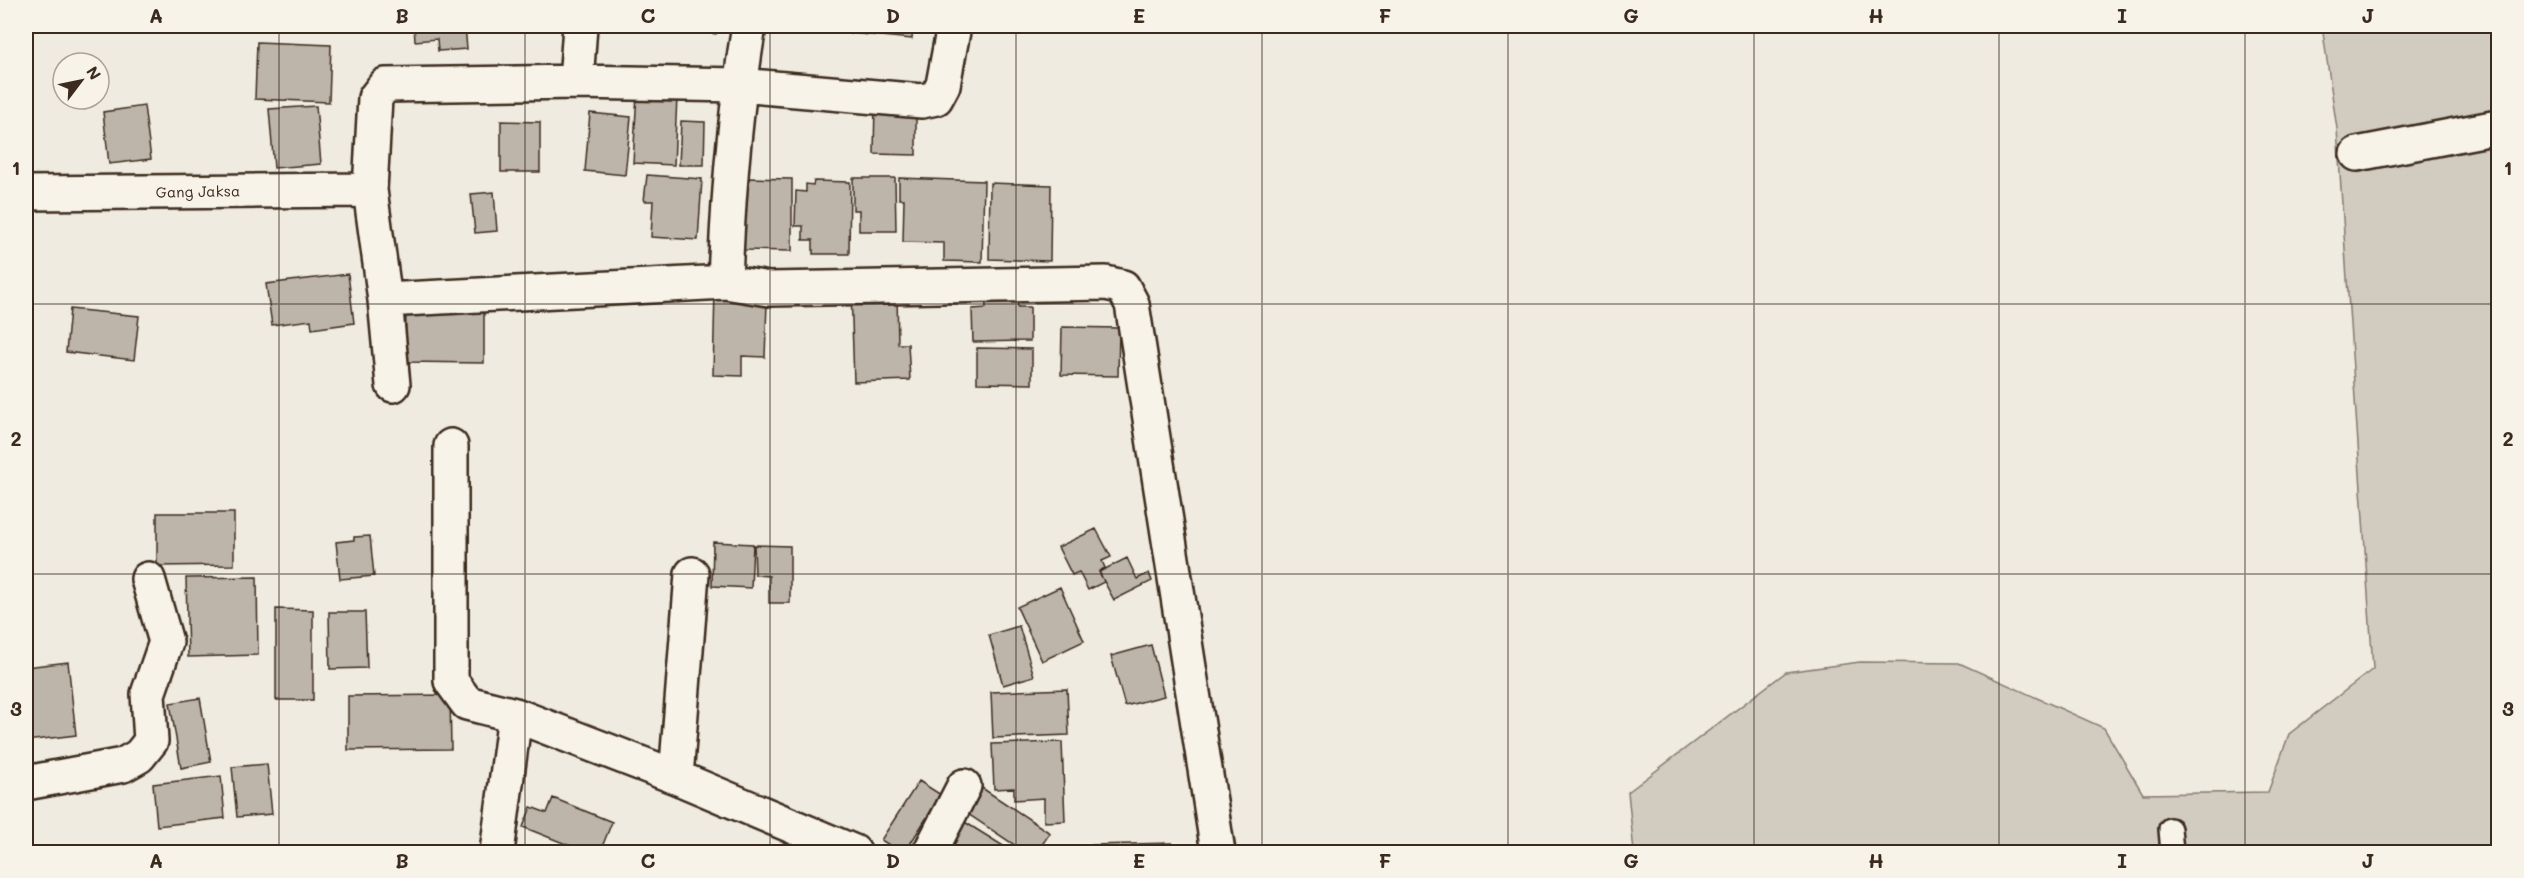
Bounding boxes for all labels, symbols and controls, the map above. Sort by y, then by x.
text: A [149,2,163,28]
text: B [395,2,409,28]
text: C [641,2,656,28]
text: D [886,2,900,28]
text: E [1133,2,1145,28]
text: F [1379,2,1392,28]
text: G [1623,2,1639,28]
text: H [1868,2,1884,28]
text: I [2117,2,2127,28]
text: J [2361,2,2375,28]
north arrow [51,51,111,111]
text: N [82,62,106,84]
text: 1 [12,154,20,180]
text: 1 [2504,154,2512,180]
street label: Gang Jaksa [156,180,240,202]
text: 2 [10,425,22,451]
text: 2 [2502,425,2514,451]
text: 3 [10,695,22,721]
text: 3 [2502,695,2514,721]
text: A [149,847,163,873]
text: B [395,847,409,873]
text: C [641,847,656,873]
text: D [886,847,900,873]
text: E [1133,847,1145,873]
text: F [1379,847,1392,873]
text: G [1623,847,1639,873]
text: H [1868,847,1884,873]
text: I [2117,847,2127,873]
text: J [2361,847,2375,873]

